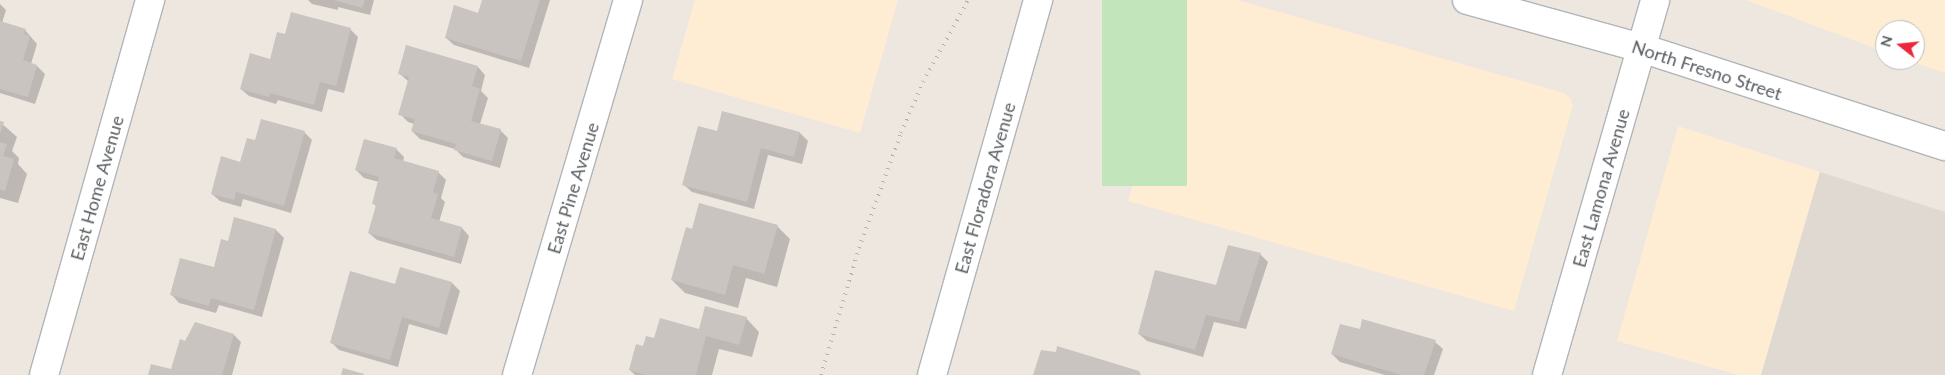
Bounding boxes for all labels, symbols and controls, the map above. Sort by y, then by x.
north arrow [1875,20,1925,70]
text: N [1876,33,1896,49]
street label: North Fresno Street [1629,36,1785,104]
street label: East Floradora Avenue [950,100,1020,276]
street label: East Lamona Avenue [1568,106,1634,270]
street label: East Home Avenue [66,113,128,263]
street label: East Pine Avenue [543,119,603,257]

